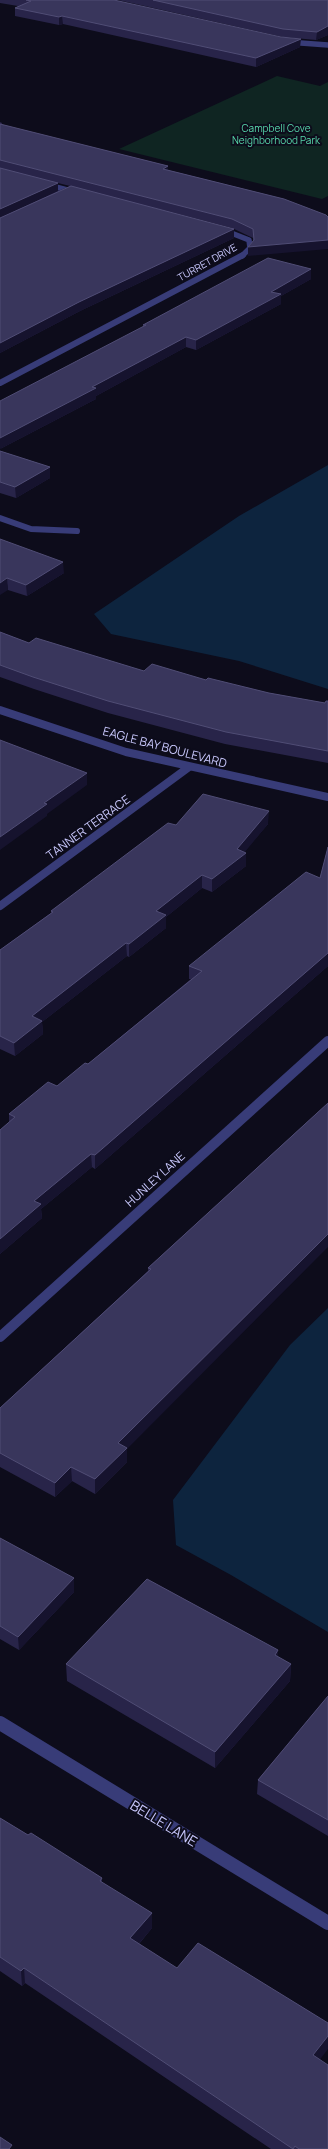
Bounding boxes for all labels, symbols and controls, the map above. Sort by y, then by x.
park label: Campbell Cove Neighborhood Park [232,121,321,147]
street label: TURRET DRIVE [175,240,240,284]
street label: EAGLE BAY BOULEVARD [101,722,229,772]
street label: TANNER TERRACE [43,791,133,863]
street label: HUNLEY LANE [121,1147,189,1210]
street label: BELLE LANE [127,1795,201,1851]

